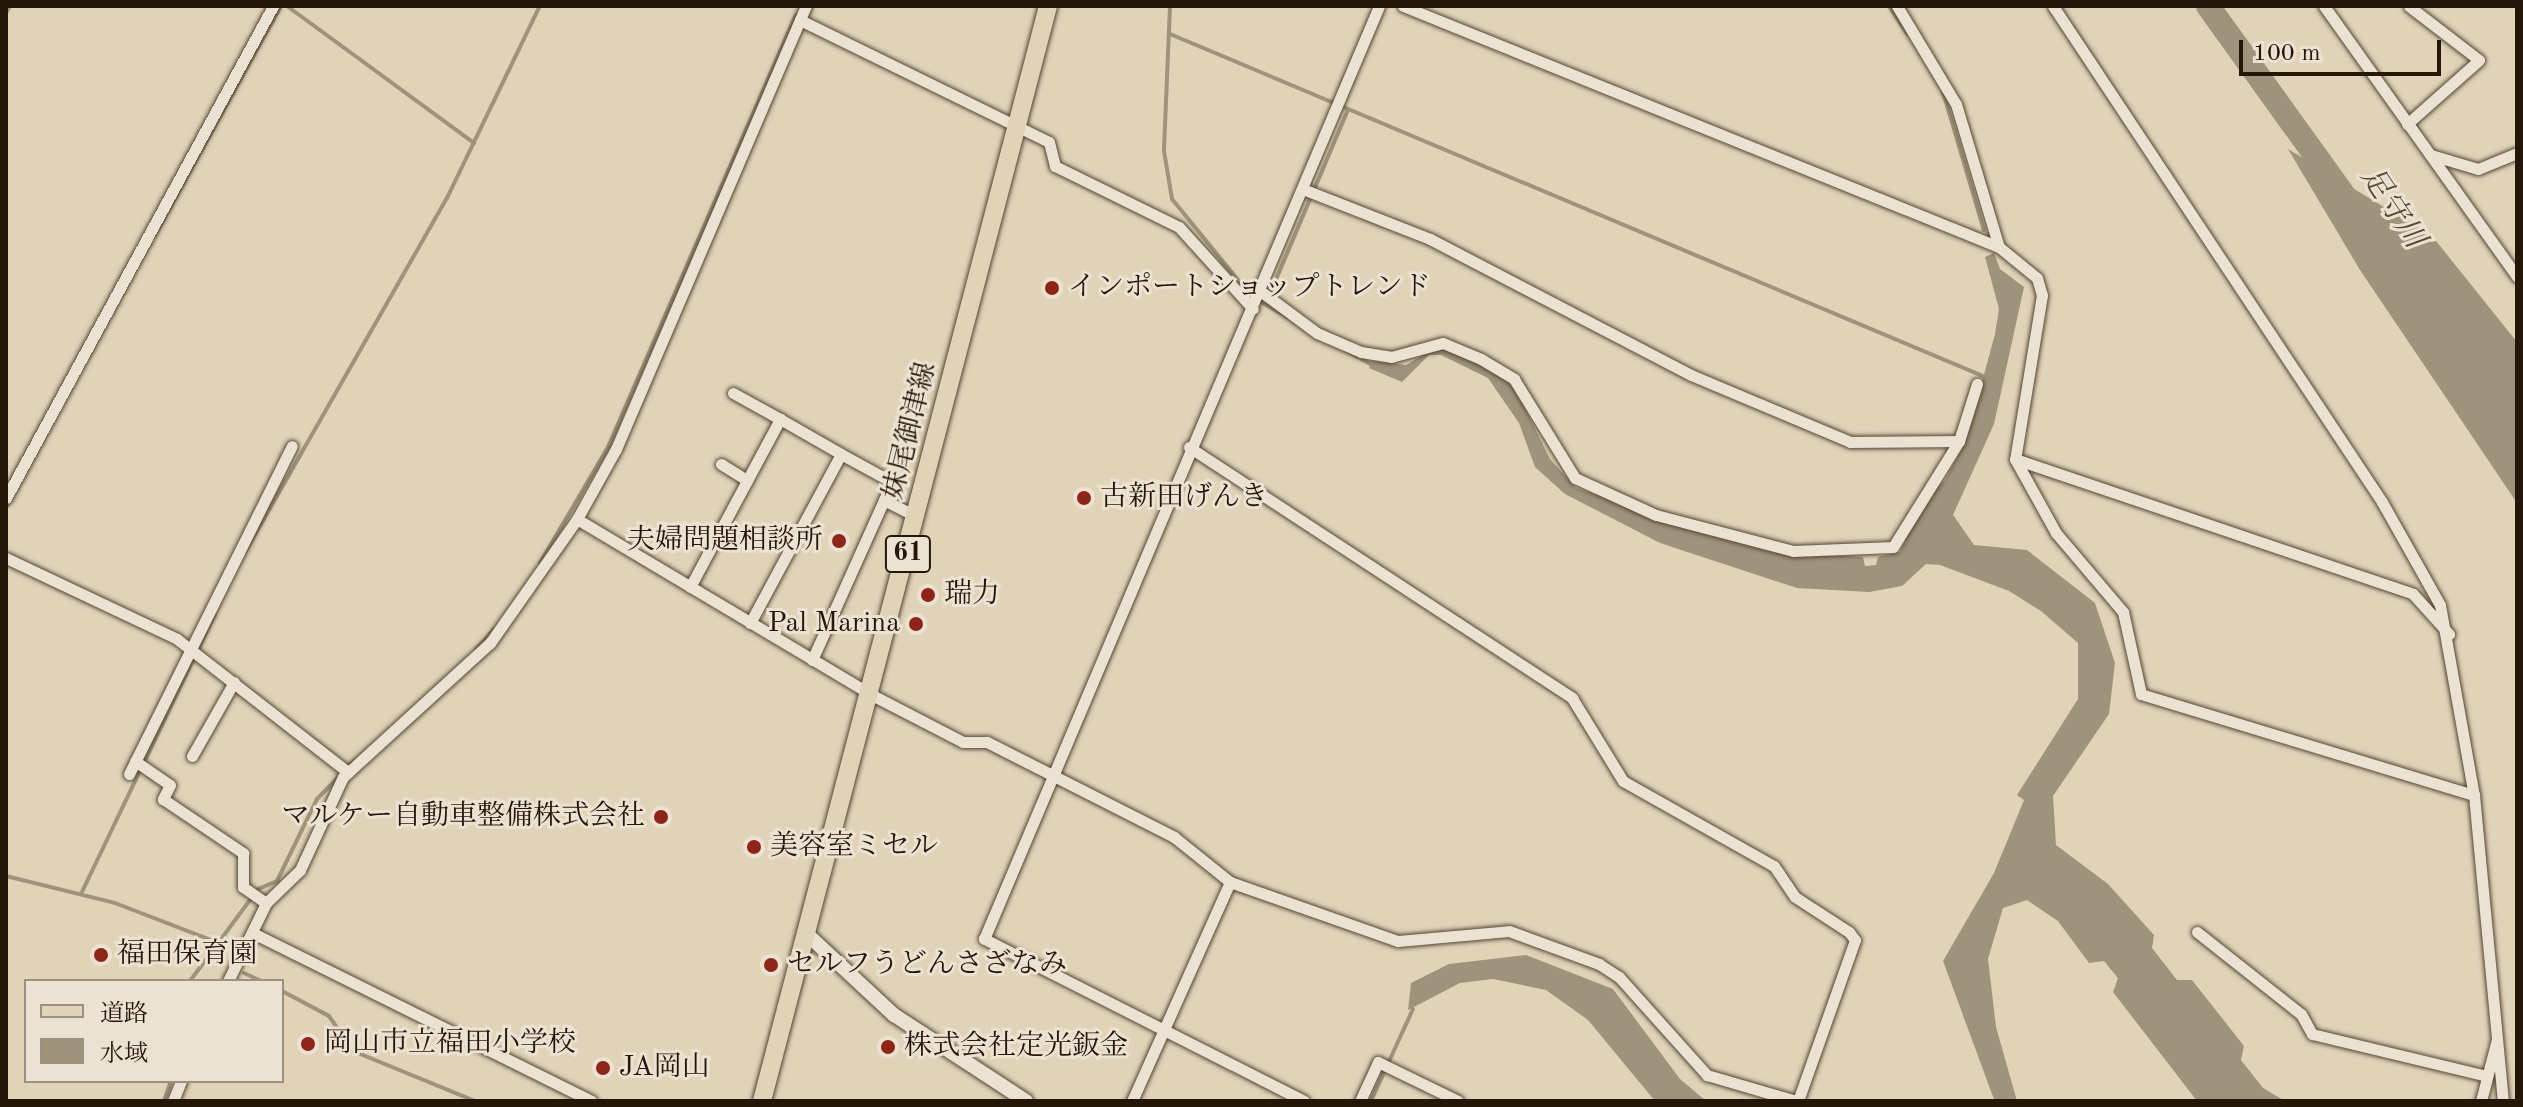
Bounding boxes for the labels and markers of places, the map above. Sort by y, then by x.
place label: インポートショップトレンド [1068,271,1432,305]
marker: インポートショップトレンド [1043,279,1061,297]
place label: 古新田げんき [1100,481,1268,515]
marker: 古新田げんき [1075,489,1093,507]
place label: 夫婦問題相談所 [627,524,823,558]
marker: 夫婦問題相談所 [830,532,848,550]
place label: 瑞力 [944,578,1000,612]
marker: 瑞力 [919,586,937,604]
place label: Pal Marina [768,607,900,641]
marker: Pal Marina [907,615,925,633]
place label: マルケー自動車整備株式会社 [281,800,645,834]
marker: マルケー自動車整備株式会社 [652,808,670,826]
place label: 美容室ミセル [770,830,938,864]
marker: 美容室ミセル [745,838,763,856]
place label: 福田保育園 [117,938,257,972]
marker: 福田保育園 [92,946,110,964]
place label: セルフうどんさざなみ [787,948,1067,982]
marker: セルフうどんさざなみ [762,956,780,974]
place label: 岡山市立福田小学校 [324,1027,576,1061]
place label: 株式会社定光鈑金 [904,1030,1128,1064]
marker: 岡山市立福田小学校 [299,1035,317,1053]
marker: 株式会社定光鈑金 [879,1038,897,1056]
place label: JA岡山 [619,1051,710,1085]
marker: JA岡山 [594,1059,612,1077]

